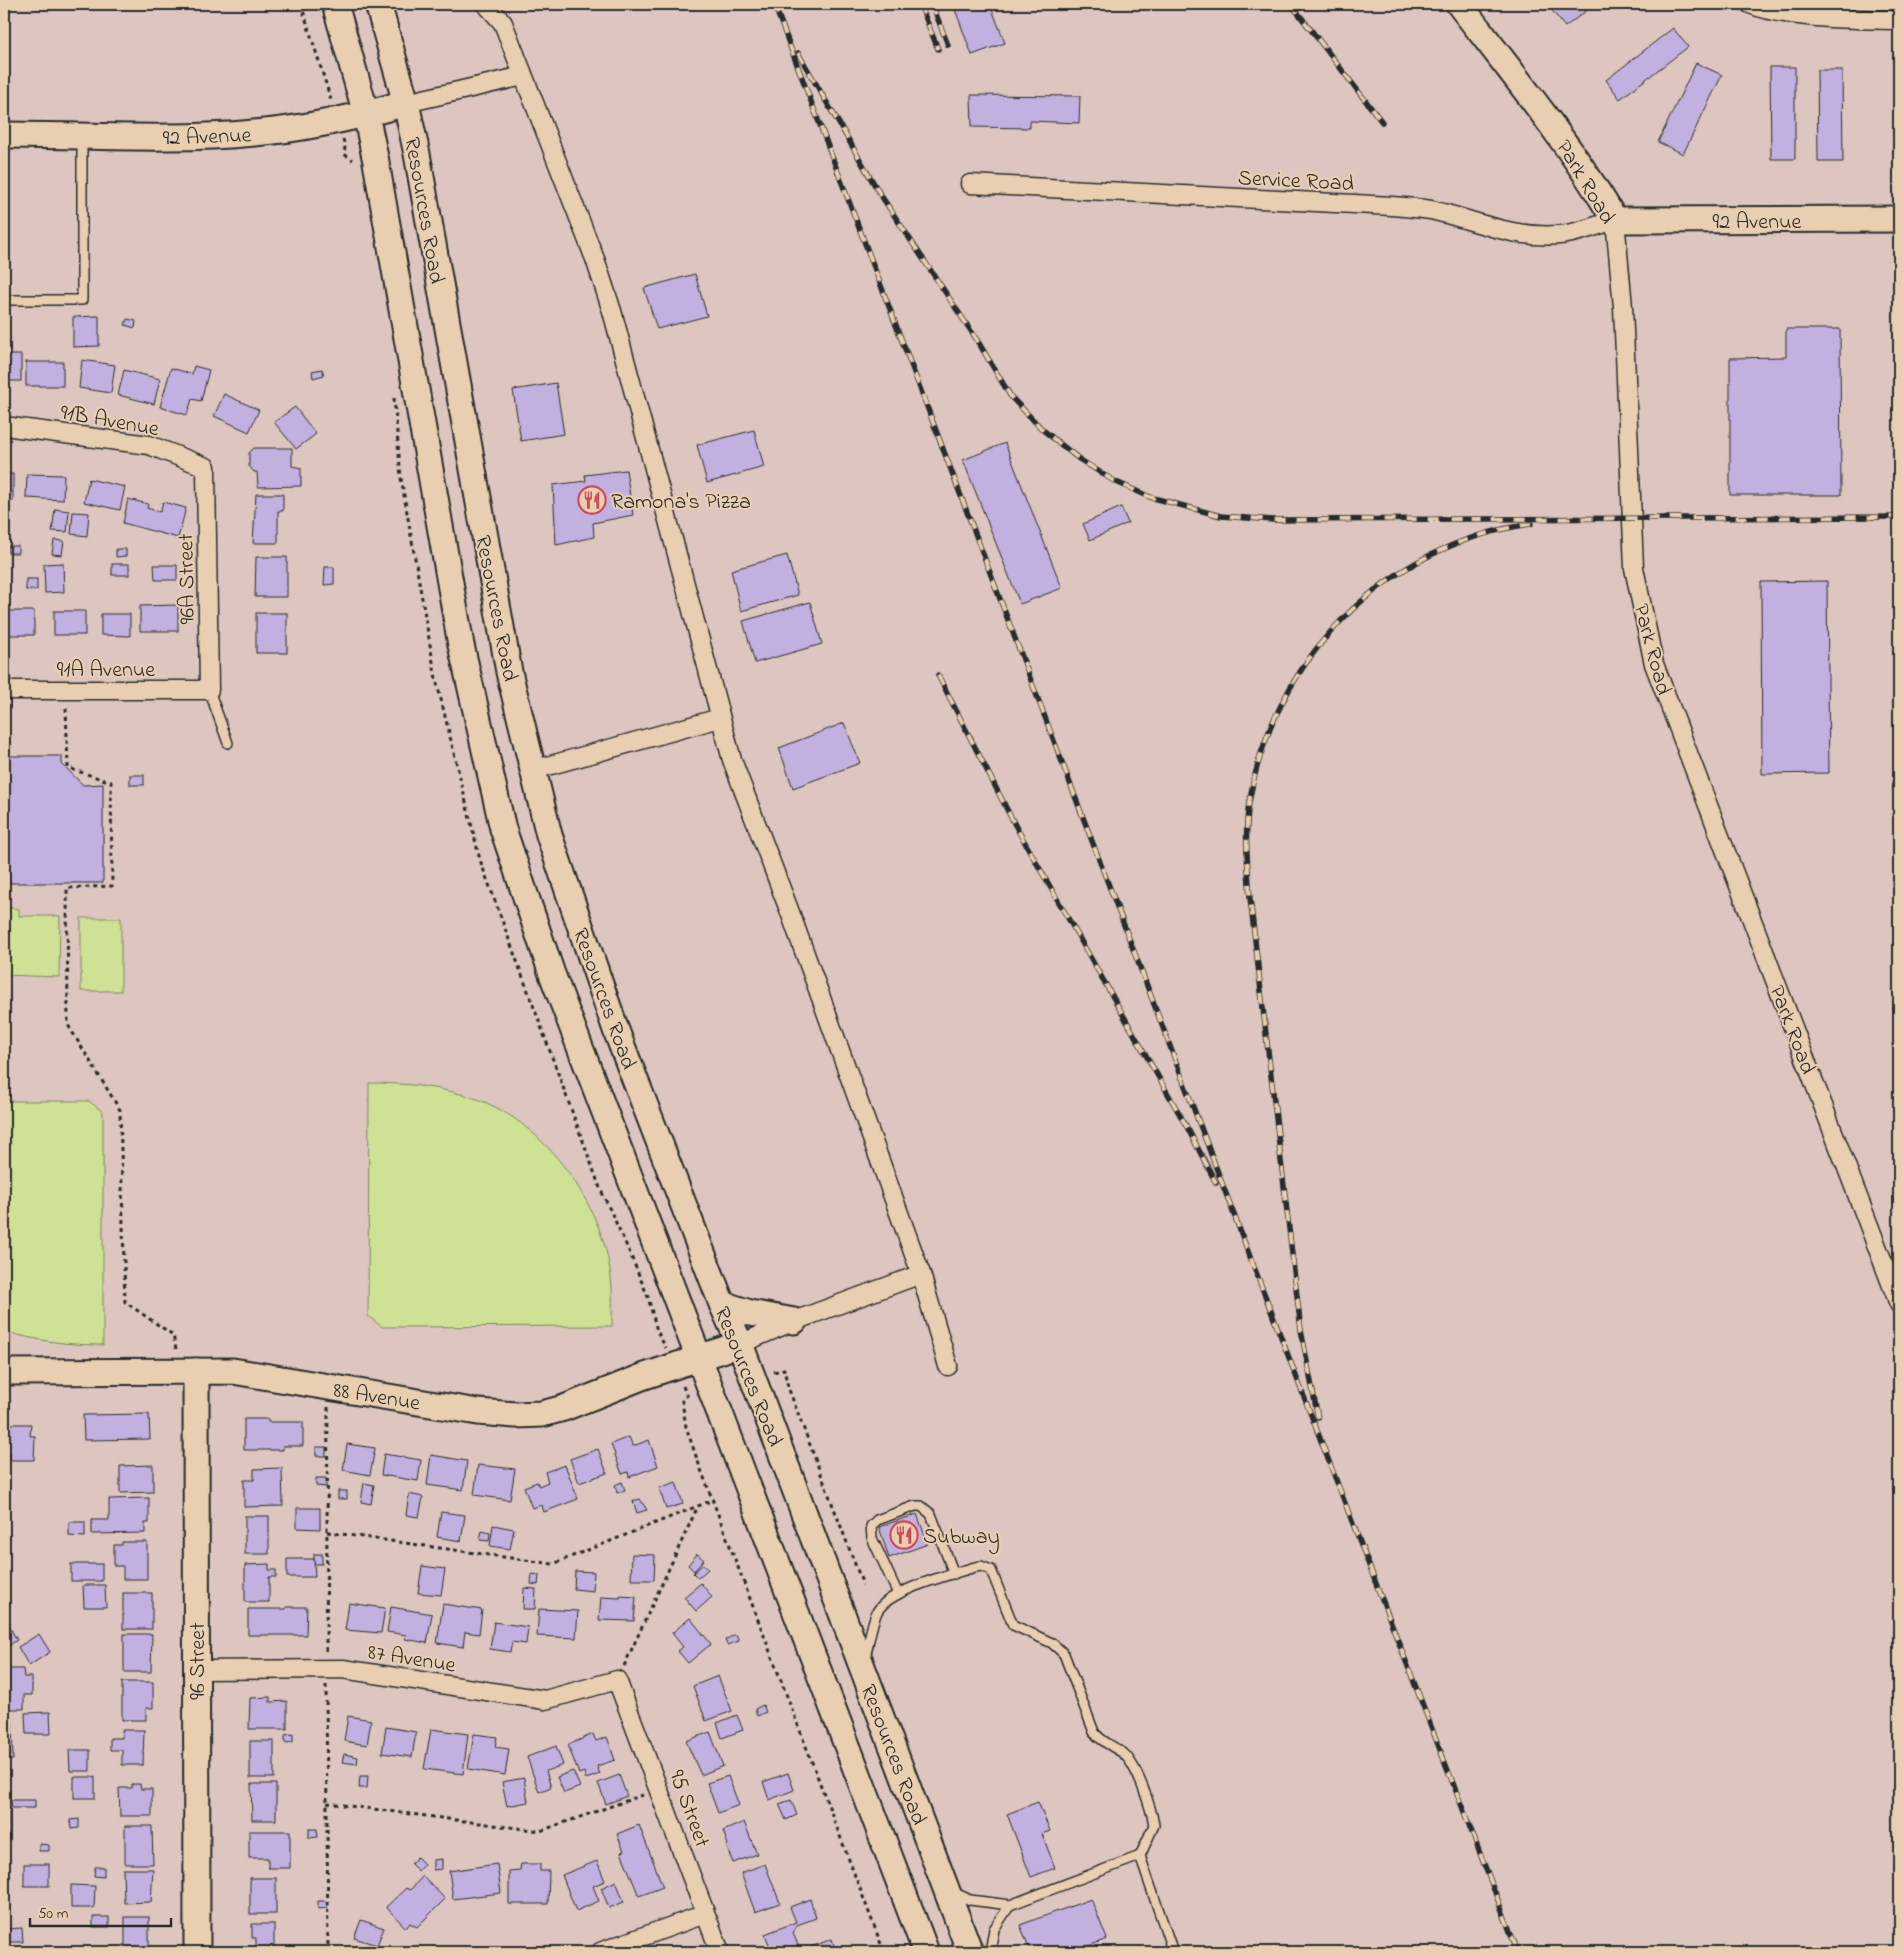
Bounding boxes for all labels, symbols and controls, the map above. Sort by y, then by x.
street label: 92 Avenue [162,120,252,156]
street label: Park Road [1547,134,1622,231]
street label: Resources Road [394,135,452,286]
street label: Service Road [1237,163,1355,201]
street label: 92 Avenue [1713,207,1802,239]
street label: 91B Avenue [58,398,161,446]
restaurant icon: Ramona's Pizza [577,485,607,515]
place label: Ramona's Pizza [611,487,751,519]
street label: 96A Street [171,533,205,625]
street label: Resources Road [465,533,525,684]
street label: Park Road [1624,601,1679,699]
street label: 91A Avenue [57,655,155,687]
street label: Resources Road [563,924,644,1074]
street label: Park Road [1760,981,1823,1079]
street label: Resources Road [705,1302,790,1452]
street label: 88 Avenue [331,1375,423,1421]
restaurant icon: Subway [889,1520,919,1550]
place label: Subway [923,1522,1000,1555]
street label: 96 Street [183,1622,215,1700]
street label: 87 Avenue [365,1637,458,1683]
street label: Resources Road [851,1680,934,1830]
street label: 95 Street [659,1766,717,1853]
scale bar [30,1896,171,1928]
text: 50 m [38,1903,69,1925]

